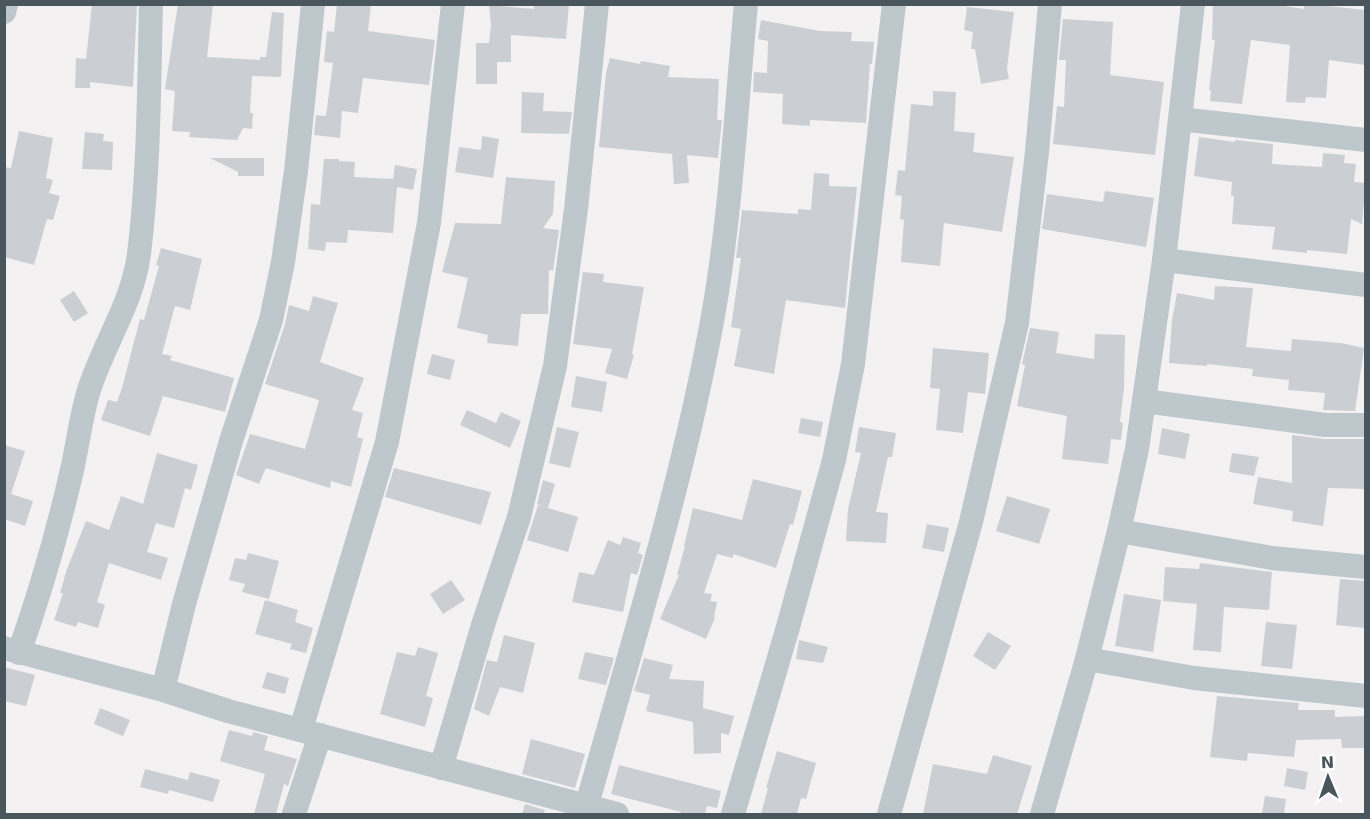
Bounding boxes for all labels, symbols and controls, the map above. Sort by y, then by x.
north arrow [1298,747,1358,807]
text: N [1320,753,1335,772]

